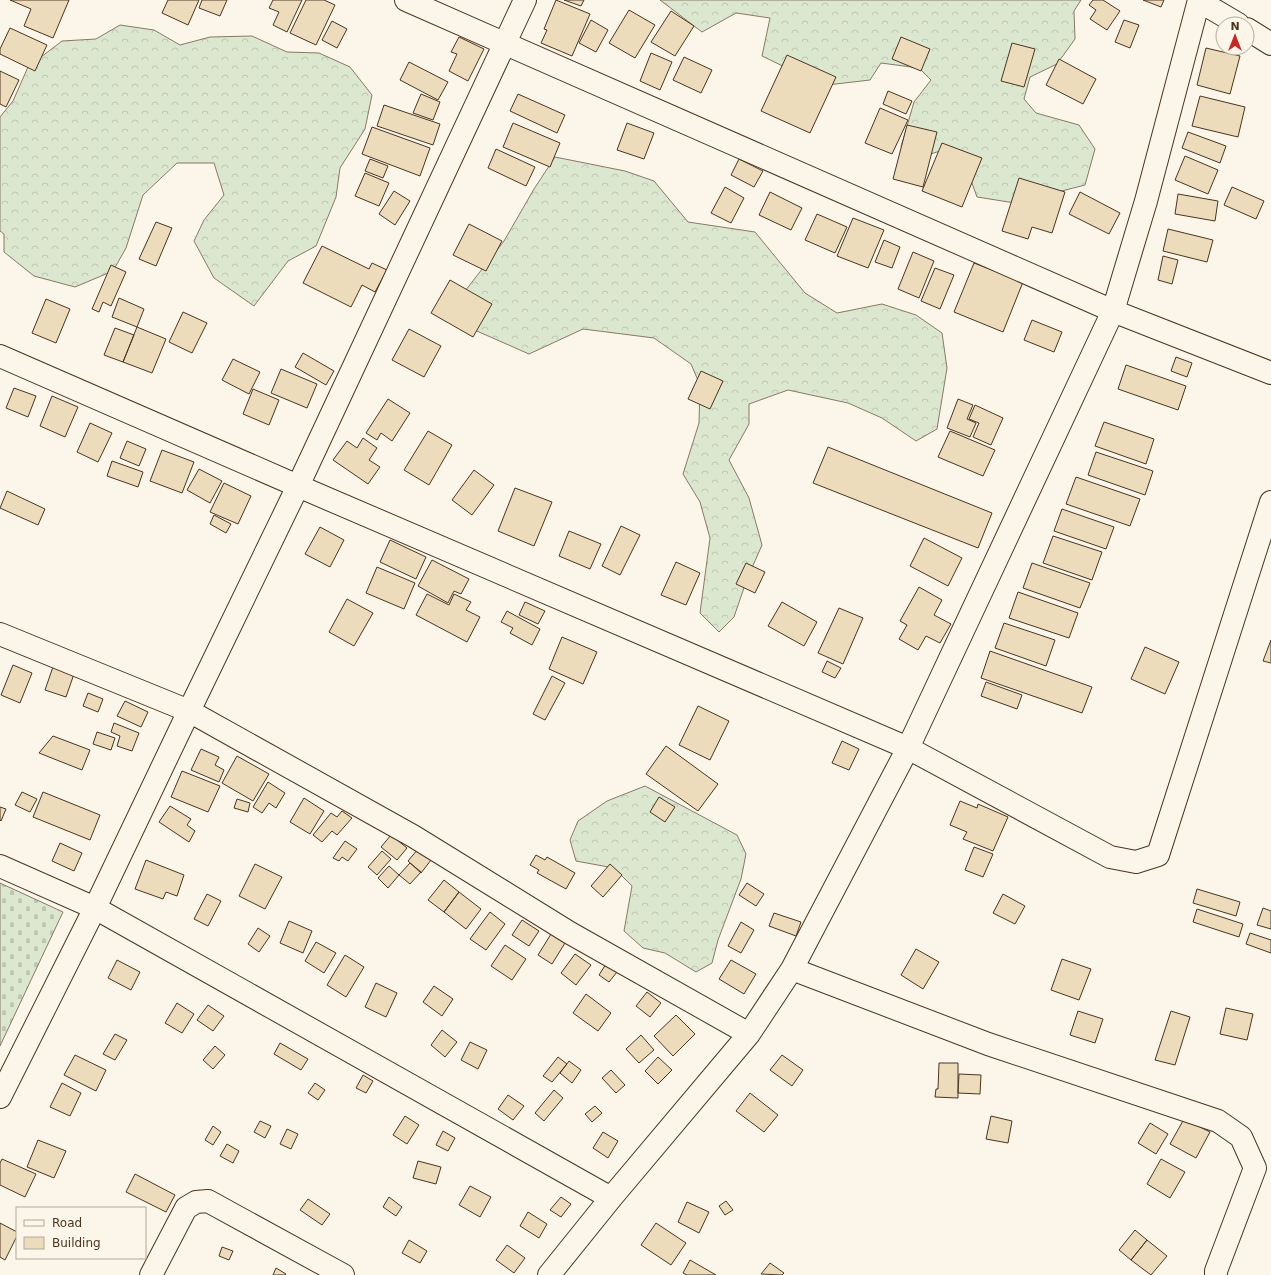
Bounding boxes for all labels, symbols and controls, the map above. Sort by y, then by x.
north arrow [1215,16,1255,56]
text: N [1230,20,1240,33]
legend [16,1207,146,1259]
text: Road [52,1216,82,1230]
text: Building [52,1236,101,1250]

